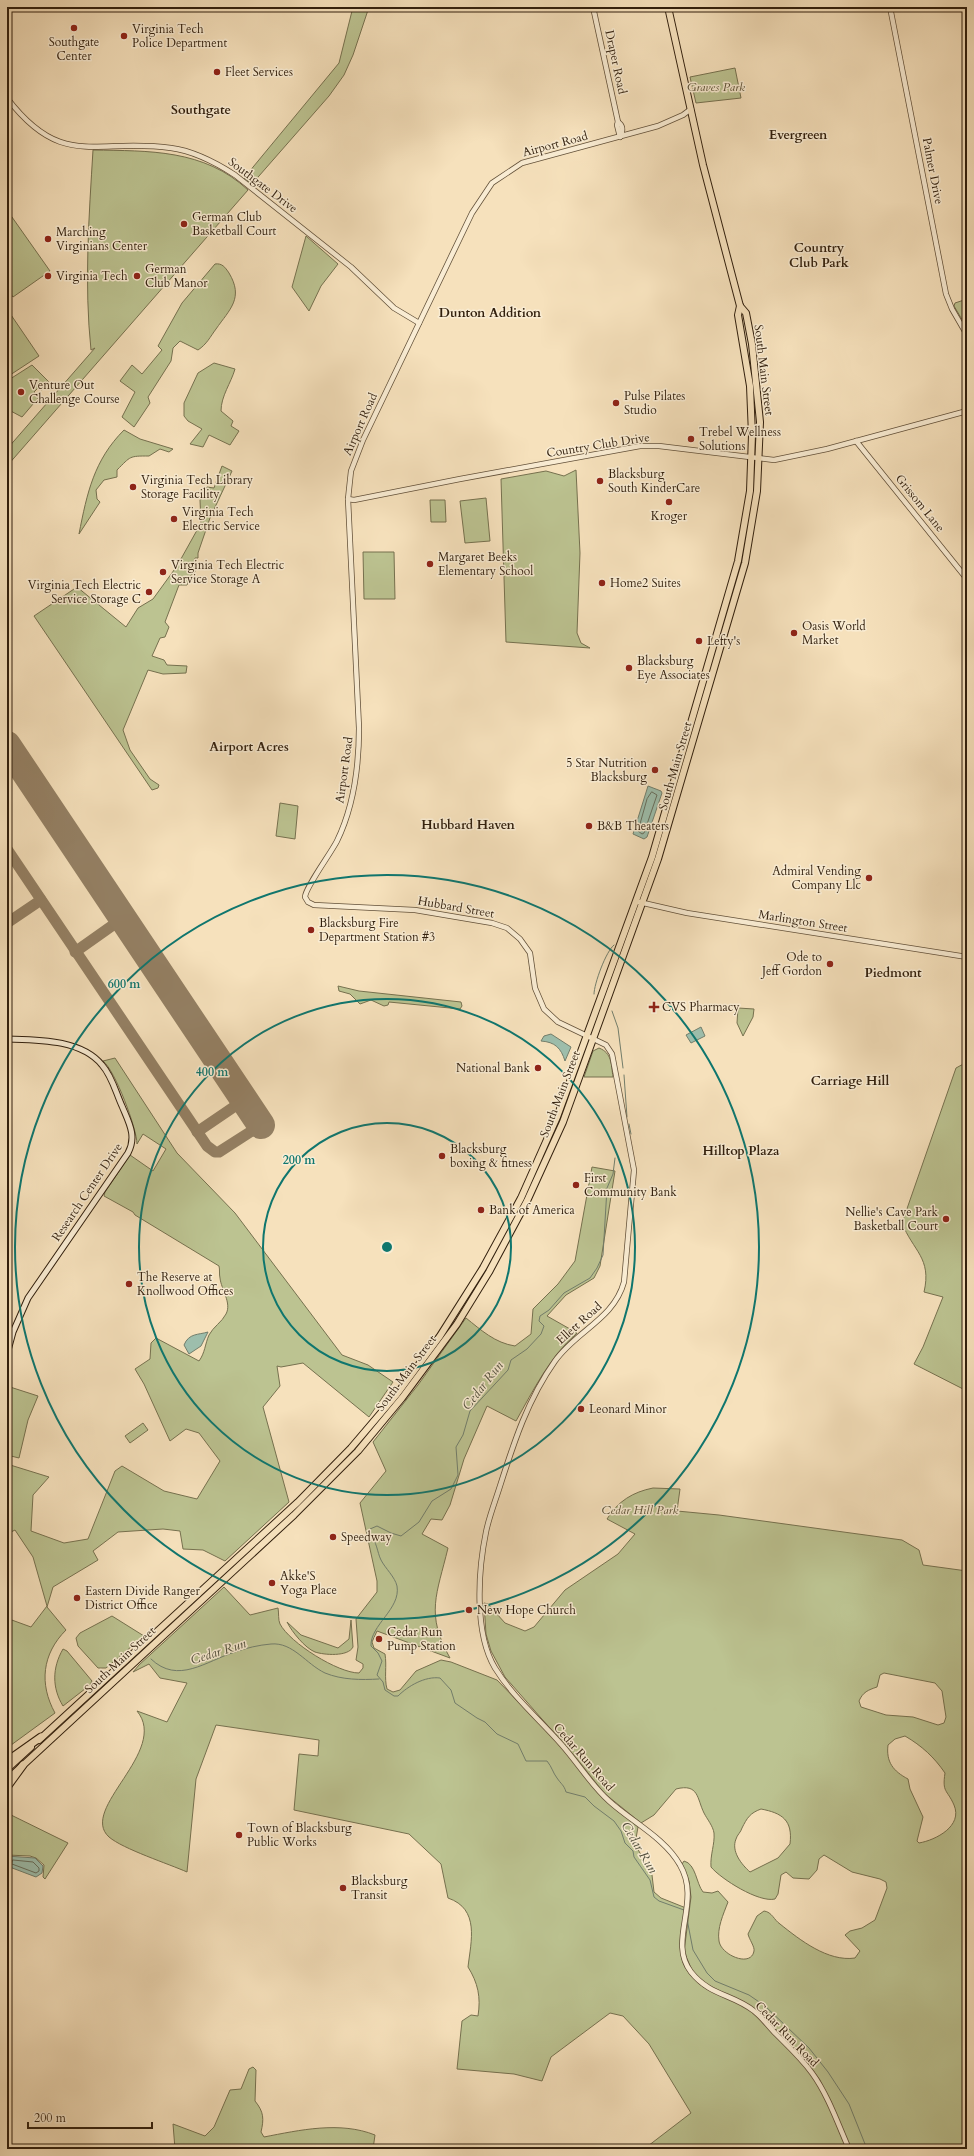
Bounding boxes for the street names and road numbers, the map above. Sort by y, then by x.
street label: Draper Road [601,28,631,96]
street label: Airport Road [521,127,590,160]
street label: Palmer Drive [919,136,947,206]
street label: Southgate Drive [225,154,301,216]
street label: South Main Street [750,324,778,417]
street label: Airport Road [339,390,381,458]
street label: Country Club Drive [545,429,651,461]
street label: Grissom Lane [892,471,948,535]
street label: South Main Street [655,720,695,812]
street label: Airport Road [331,735,357,804]
street label: Hubbard Street [416,892,496,922]
street label: Marlington Street [757,906,849,936]
street label: South Main Street [536,1048,584,1140]
street label: Research Center Drive [48,1140,126,1244]
street label: Ellett Road [553,1298,606,1348]
street label: South Main Street [372,1332,440,1414]
street label: South Main Street [81,1623,159,1697]
street label: Cedar Run Road [550,1720,618,1795]
street label: Cedar Run Road [752,1998,823,2071]

